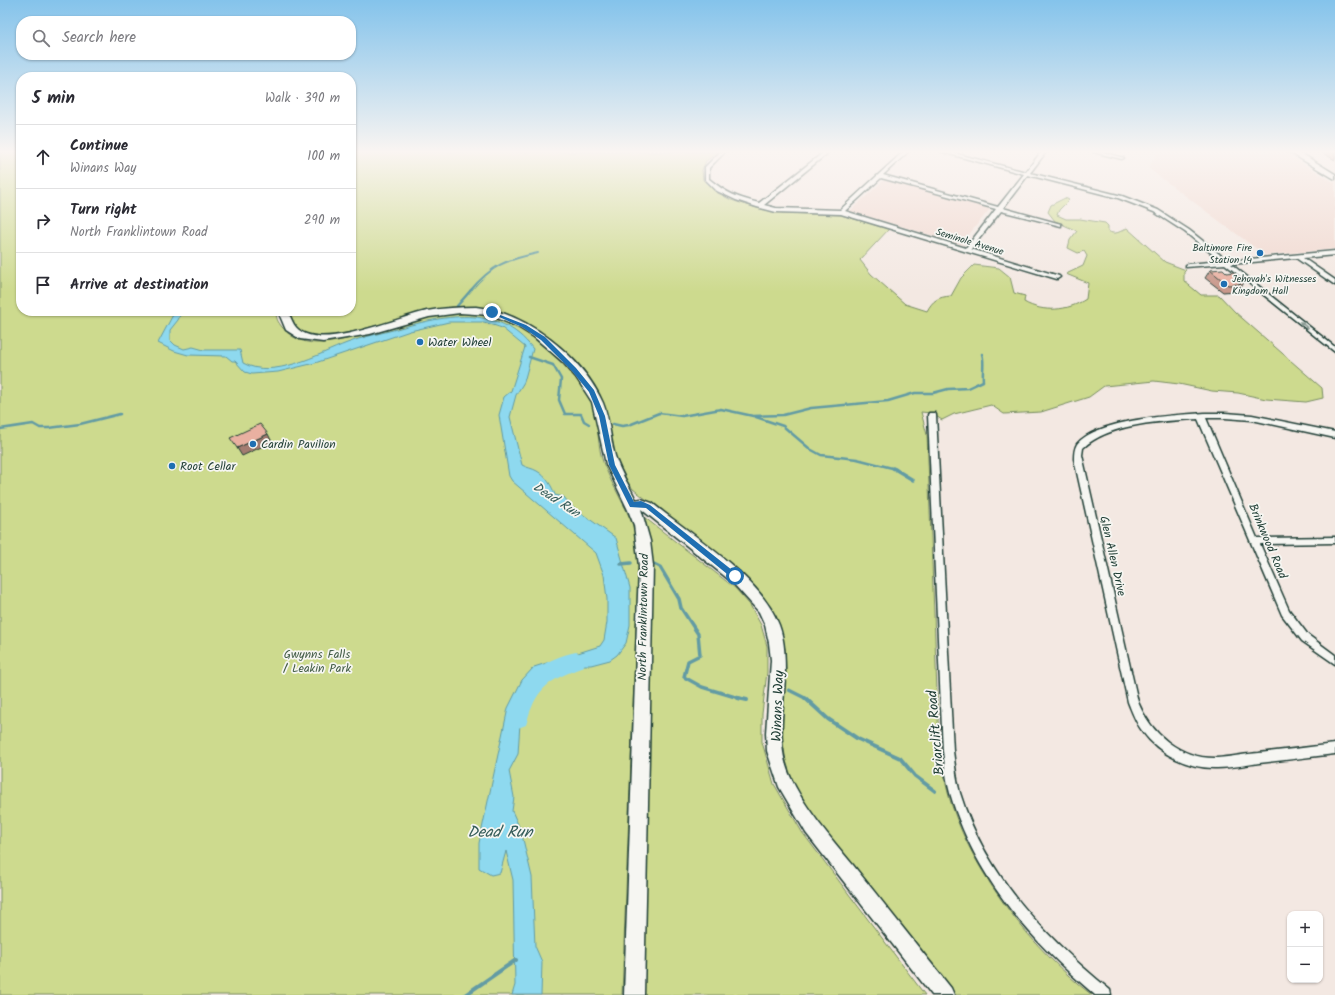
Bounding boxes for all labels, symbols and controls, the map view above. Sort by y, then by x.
search box [16,16,356,60]
text: Search here [62,26,136,50]
icon: search [30,27,52,49]
text: 5 min [32,85,75,112]
text: Walk · 390 m [265,88,340,109]
text: Continue [70,134,128,158]
icon: ahead [32,146,54,168]
text: 100 m [307,146,340,167]
text: Winans Way [70,158,136,179]
text: Turn right [70,198,137,222]
icon: right [32,210,54,232]
text: 290 m [304,210,340,231]
text: North Franklintown Road [70,222,208,243]
street label: Seminole Avenue [934,224,1006,260]
place label: Baltimore Fire Station 14 [1193,240,1252,268]
marker: Baltimore Fire Station 14 [1255,248,1265,258]
place label: Jehovah's Witnesses Kingdom Hall [1232,271,1317,299]
text: Arrive at destination [70,273,209,297]
icon: arrive [32,274,54,296]
marker: Jehovah's Witnesses Kingdom Hall [1219,279,1229,289]
route end [483,303,501,321]
one-way arrow [1299,321,1310,330]
place label: Water Wheel [428,333,491,352]
marker: Water Wheel [415,337,425,347]
place label: Cardin Pavilion [261,435,336,454]
marker: Cardin Pavilion [248,439,258,449]
place label: Root Cellar [180,457,236,476]
marker: Root Cellar [167,461,177,471]
water label: Dead Run [528,477,585,524]
street label: Brinkwood Road [1243,501,1292,583]
street label: Glen Allen Drive [1094,514,1131,599]
street label: North Franklintown Road [633,552,654,681]
route start [726,567,744,585]
park label: Gwynns Falls / Leakin Park [283,645,351,678]
street label: Winans Way [766,670,790,742]
street label: Briarclift Road [921,688,951,776]
water label: Dead Run [468,820,534,845]
map controls [1287,911,1323,983]
button: + [1287,911,1323,947]
button: − [1287,947,1323,983]

